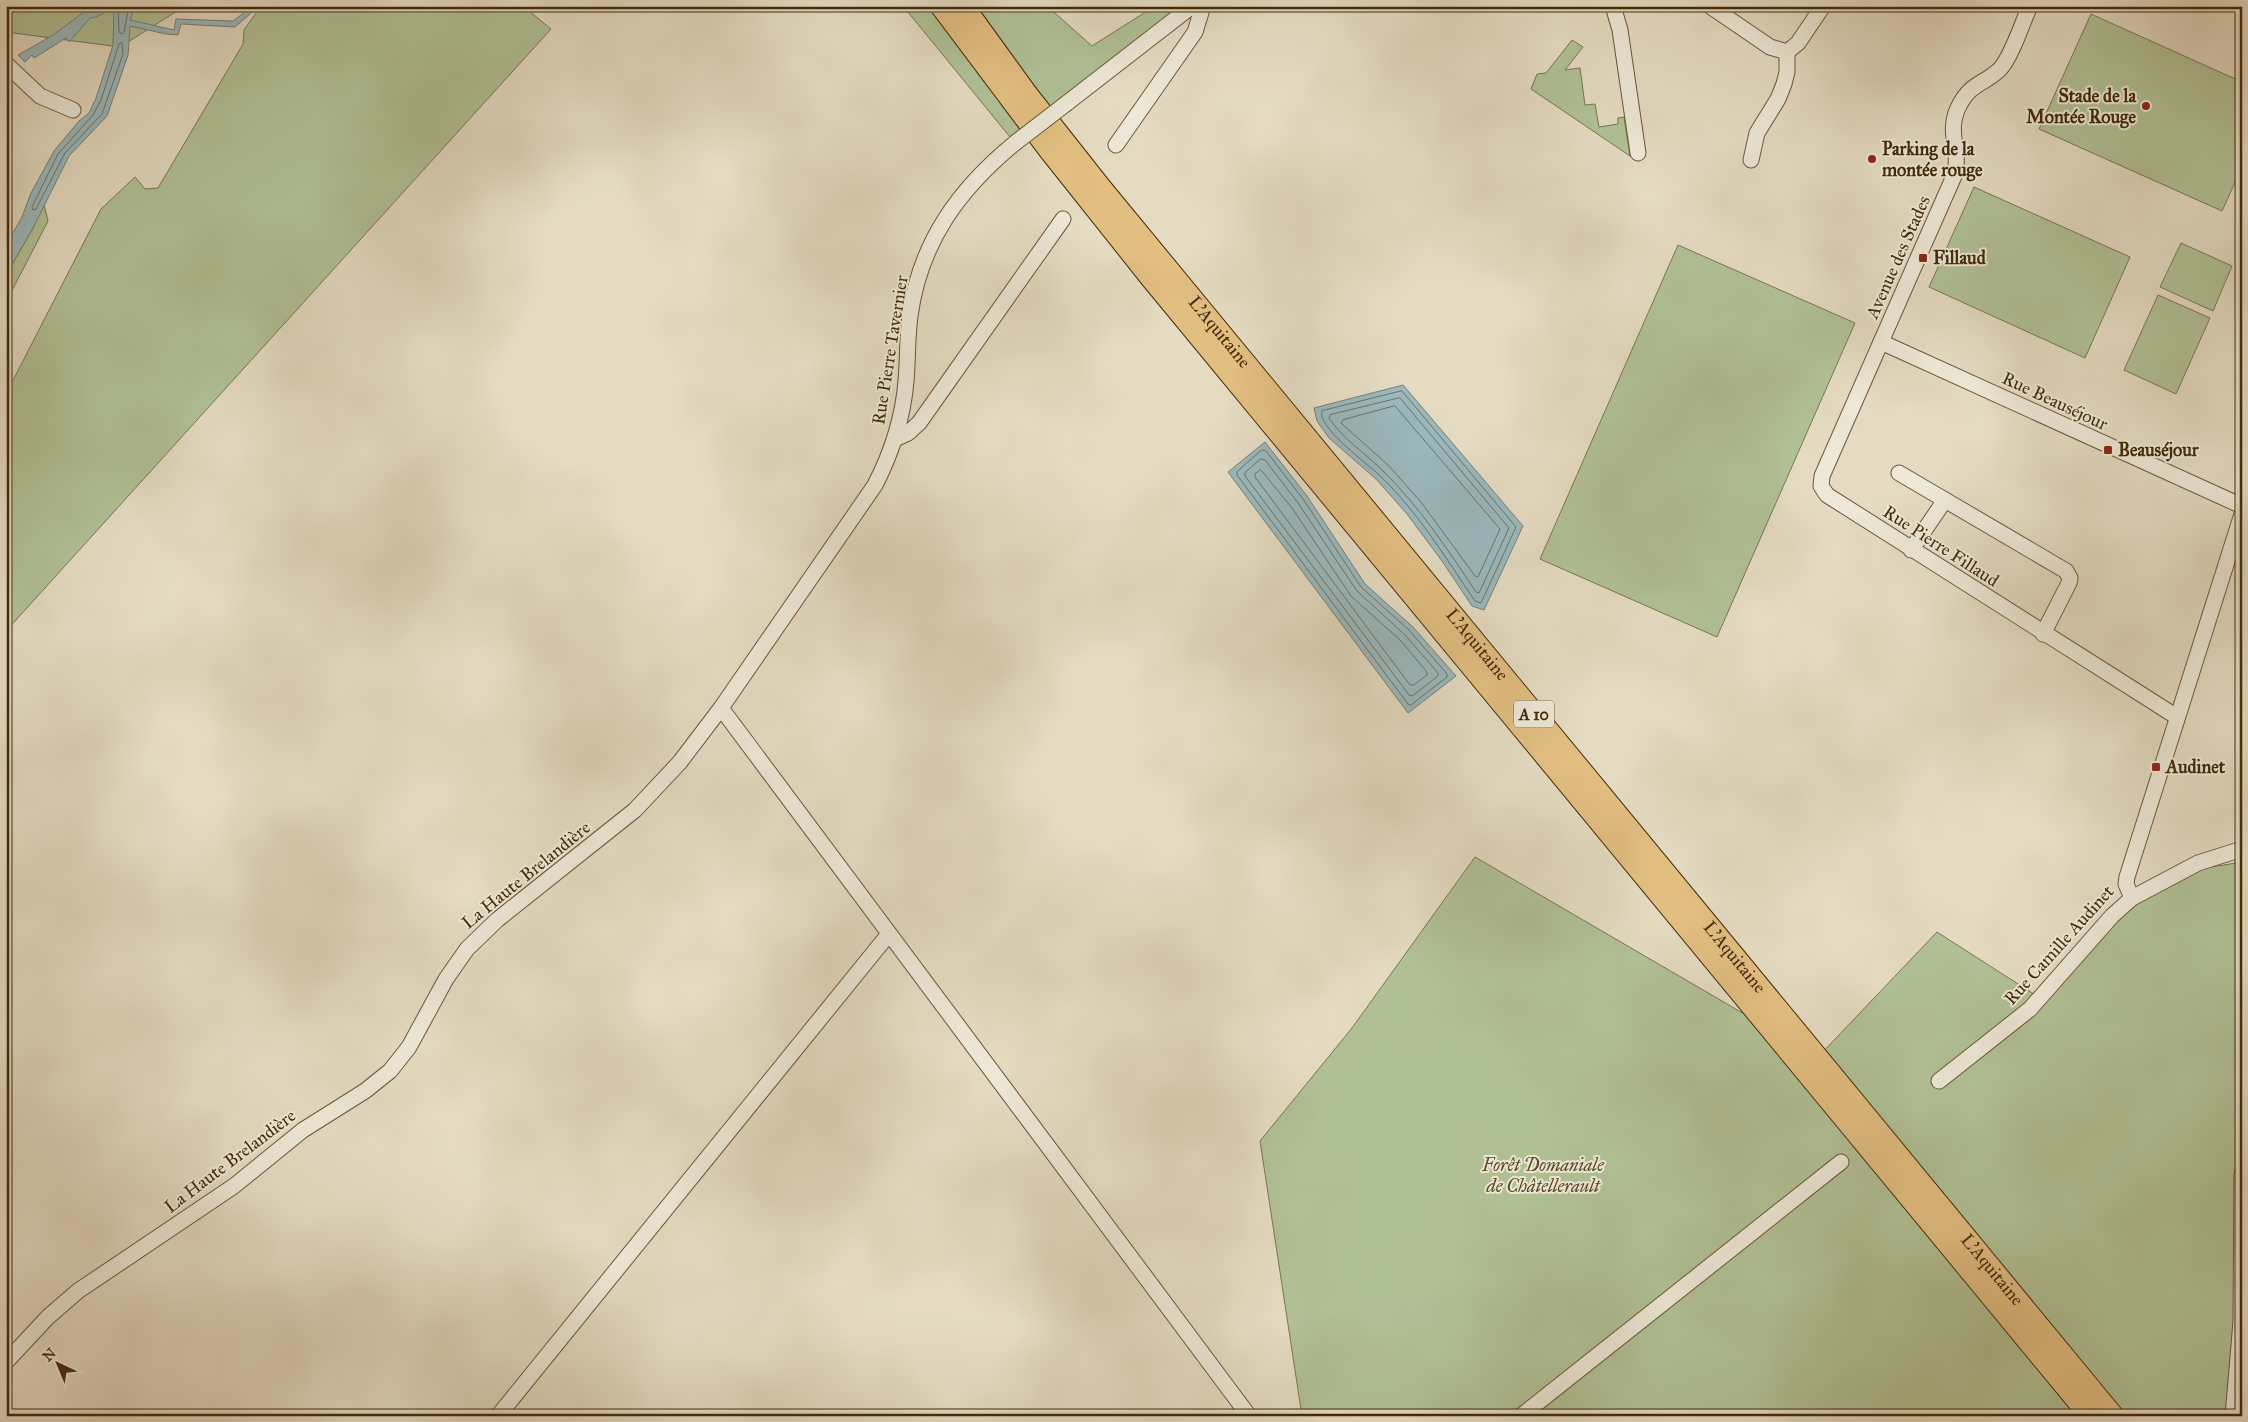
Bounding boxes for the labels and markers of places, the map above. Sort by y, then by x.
place label: Stade de la Montée Rouge [2026,85,2136,129]
marker: Stade de la Montée Rouge [2140,100,2152,112]
place label: Parking de la montée rouge [1881,138,1983,182]
marker: Parking de la montée rouge [1866,153,1878,165]
place label: Fillaud [1933,247,1987,269]
marker: Fillaud [1917,252,1929,264]
place label: Beauséjour [2118,439,2200,462]
marker: Beauséjour [2102,444,2114,456]
place label: Audinet [2165,756,2226,778]
marker: Audinet [2150,761,2162,773]

